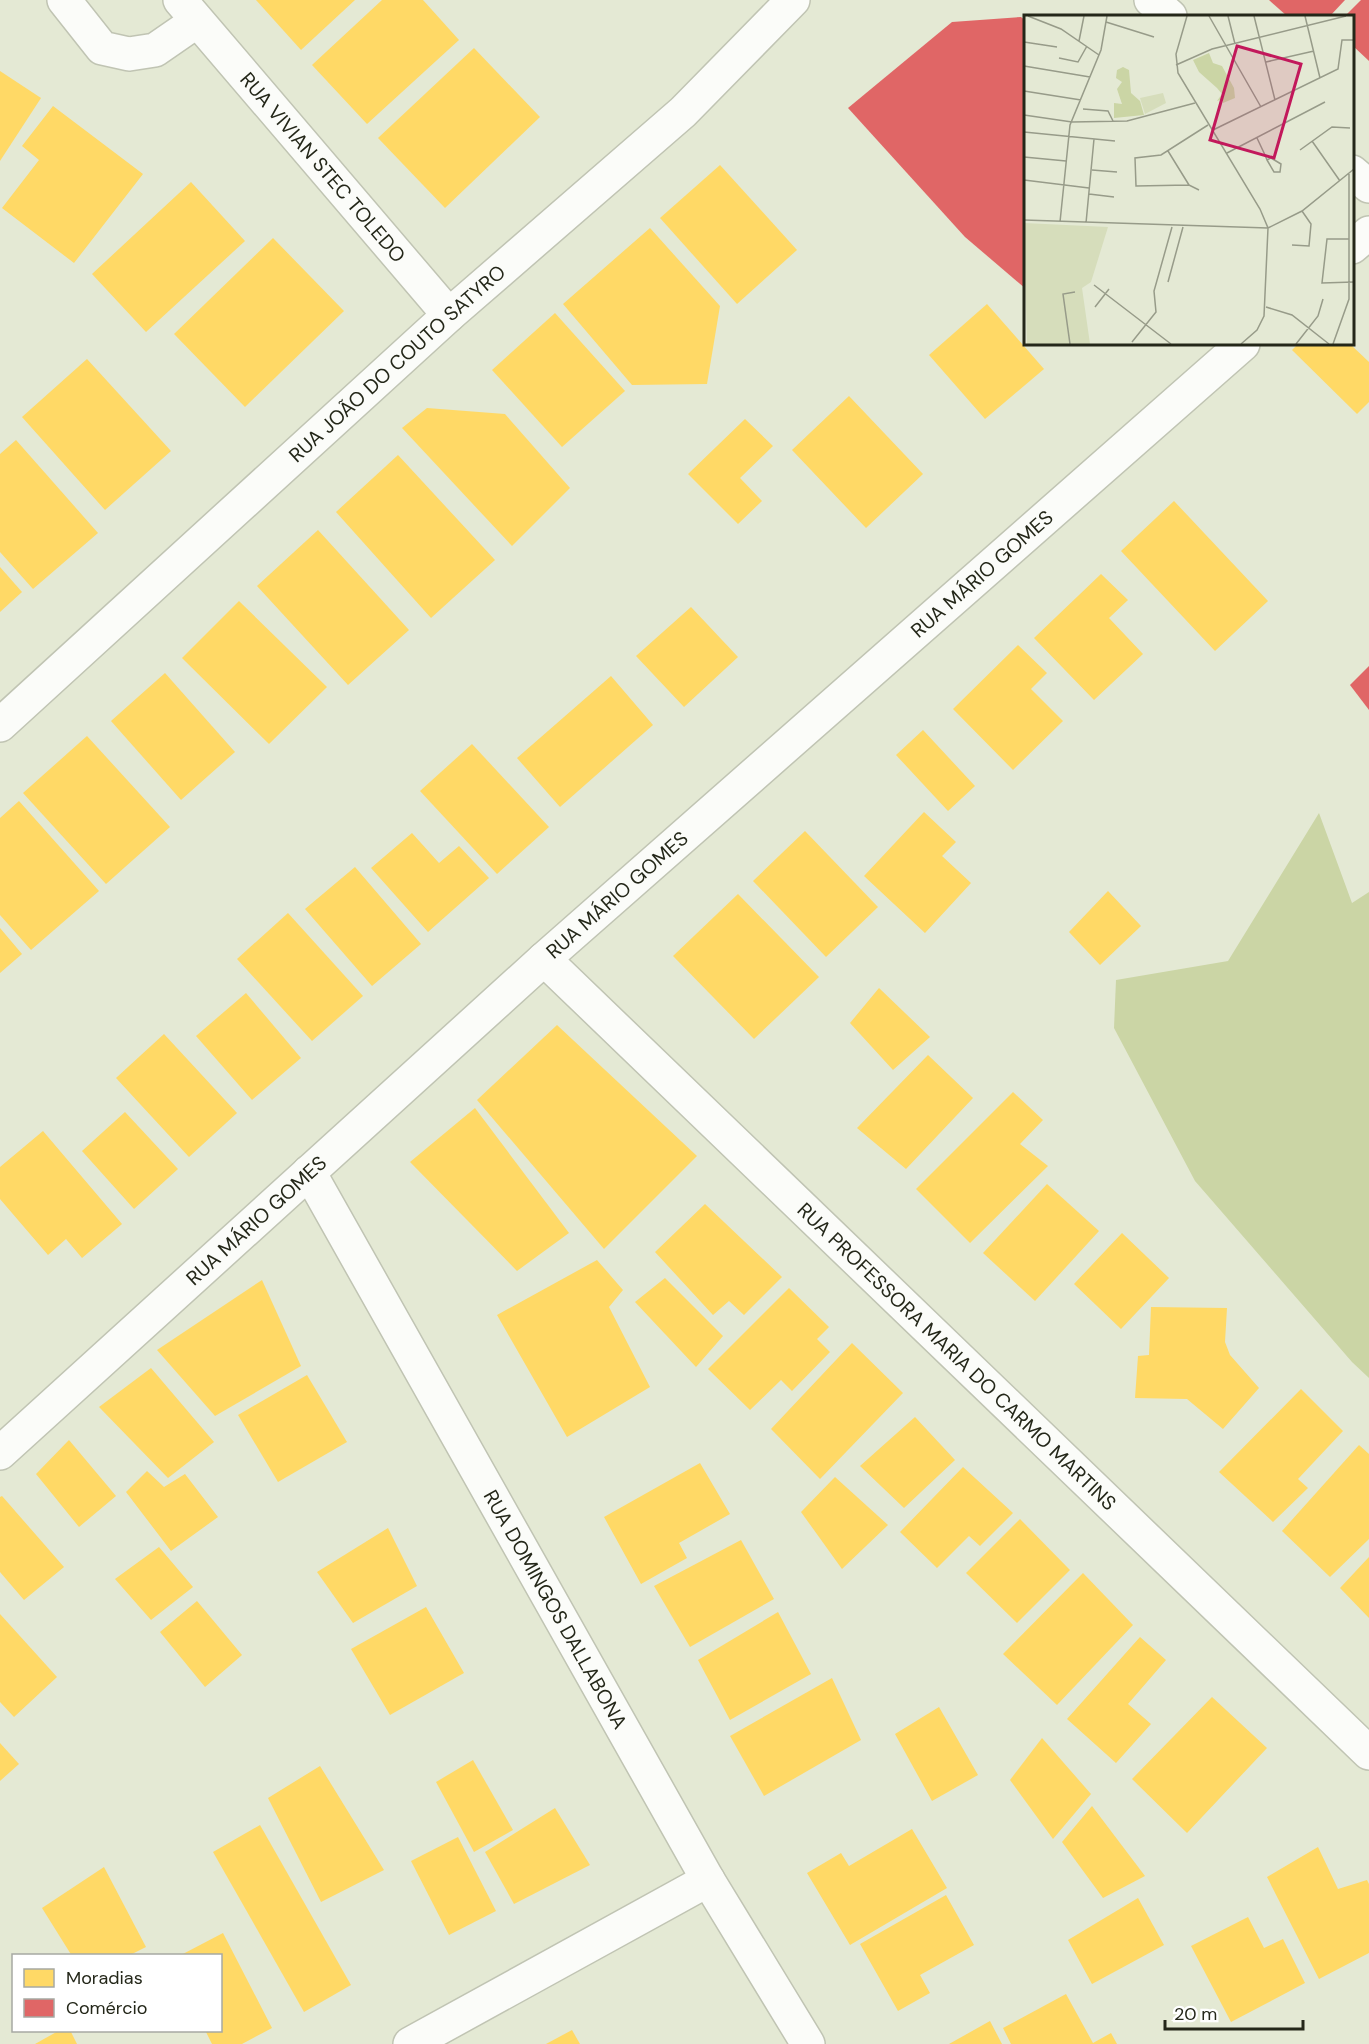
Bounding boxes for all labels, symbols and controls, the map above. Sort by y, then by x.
inset map [1024,15,1354,345]
street label: RUA VIVIAN STEC TOLEDO [234,67,411,268]
street label: RUA JOÃO DO COUTO SATYRO [283,259,511,468]
street label: RUA MÁRIO GOMES [905,504,1058,643]
street label: RUA MÁRIO GOMES [540,825,693,964]
street label: RUA MÁRIO GOMES [180,1150,332,1291]
street label: RUA PROFESSORA MARIA DO CARMO MARTINS [792,1197,1122,1516]
street label: RUA DOMINGOS DALLABONA [478,1485,633,1733]
legend [12,1954,222,2032]
text: Moradias [66,1966,143,1990]
scale bar [1165,1993,1303,2031]
text: Comércio [66,1996,147,2020]
text: 20 m [1174,2002,1217,2026]

